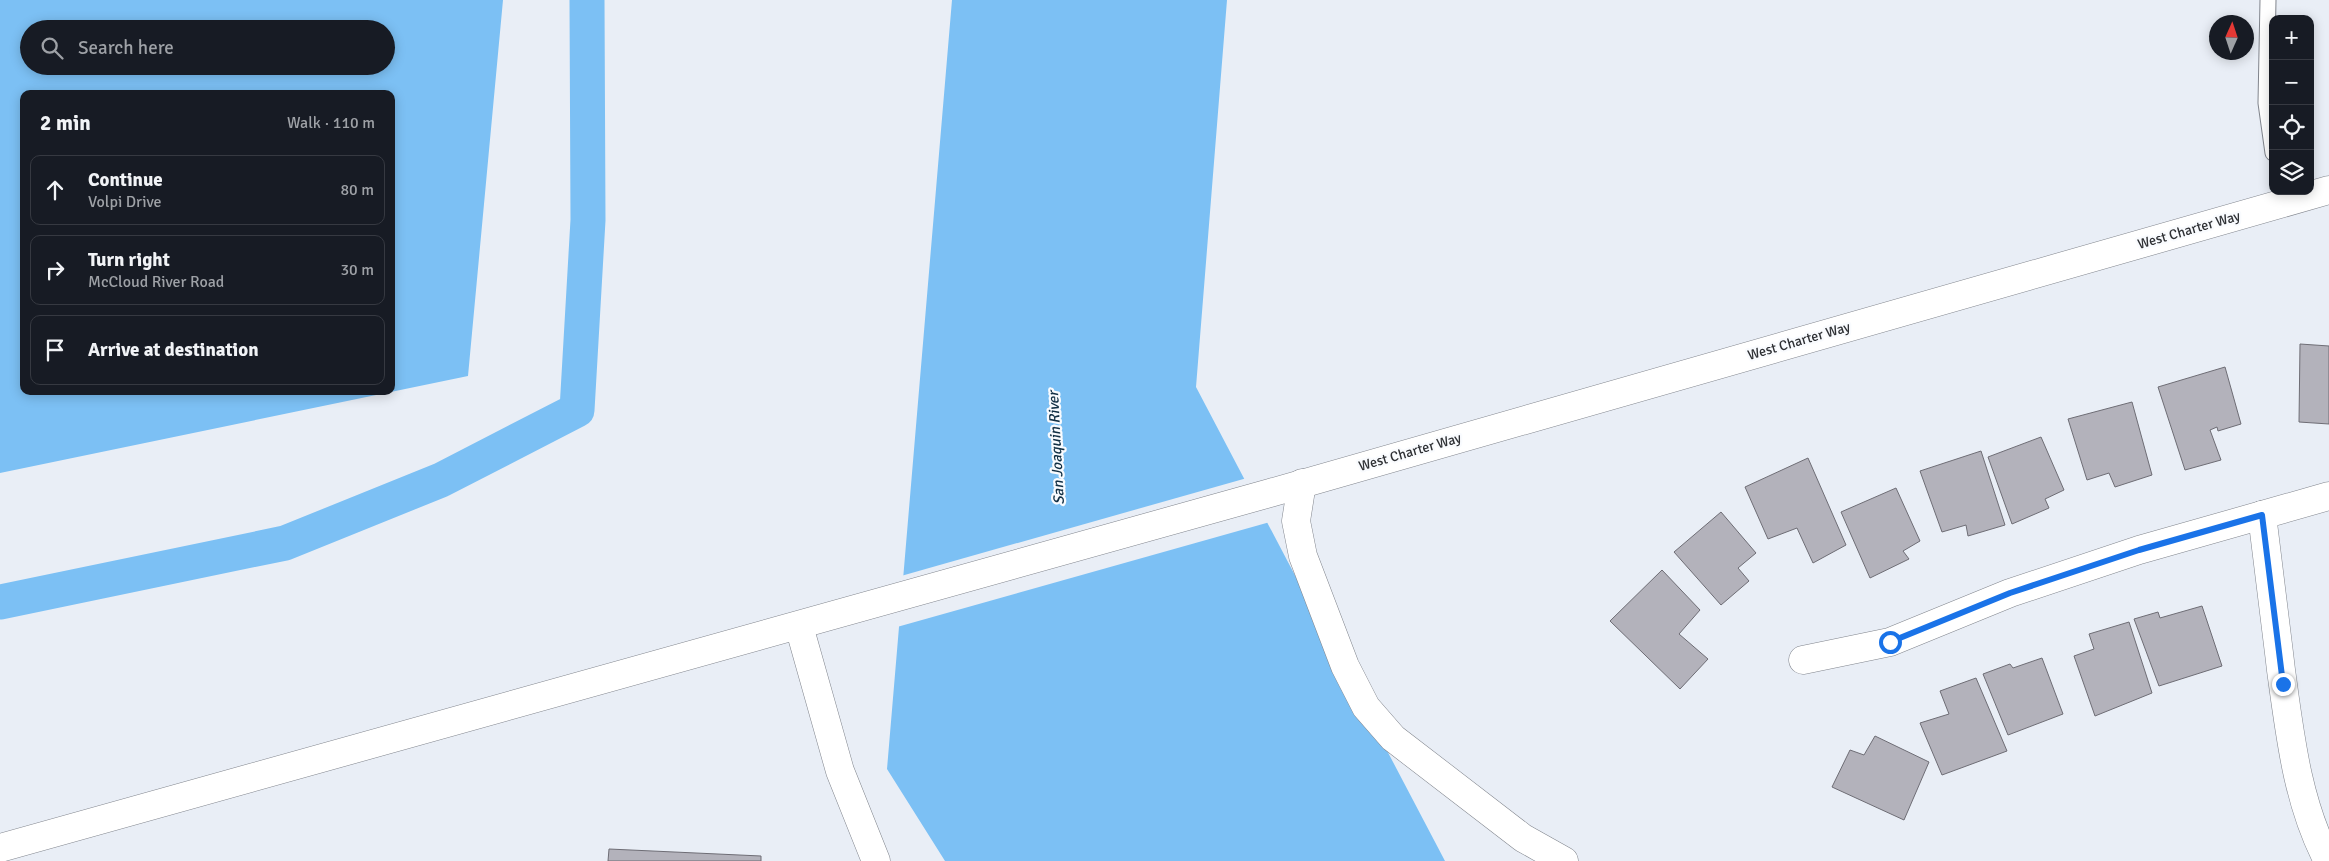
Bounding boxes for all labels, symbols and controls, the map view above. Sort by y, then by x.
north arrow [2209,15,2254,60]
map controls [2269,15,2314,195]
button: + [2269,15,2314,60]
search box [20,20,395,75]
icon: search [38,34,66,62]
text: Search here [78,36,174,60]
button: − [2269,60,2314,105]
button: locate [2269,105,2314,150]
text: 2 min [40,110,91,136]
text: Walk · 110 m [287,113,375,133]
button: layers [2269,150,2314,195]
text: Continue [88,168,163,192]
icon: ahead [41,176,69,204]
text: 80 m [340,180,374,200]
text: Volpi Drive [88,192,162,212]
street label: West Charter Way [2136,207,2243,253]
text: Turn right [88,248,170,272]
icon: right [41,256,69,284]
text: 30 m [340,260,374,280]
text: McCloud River Road [88,272,224,292]
street label: West Charter Way [1746,318,1853,364]
icon: arrive [41,336,69,364]
text: Arrive at destination [88,338,259,362]
water label: San Joaquin River [1044,388,1068,505]
street label: West Charter Way [1357,429,1464,475]
route start [1879,631,1902,654]
route end [2272,673,2295,696]

